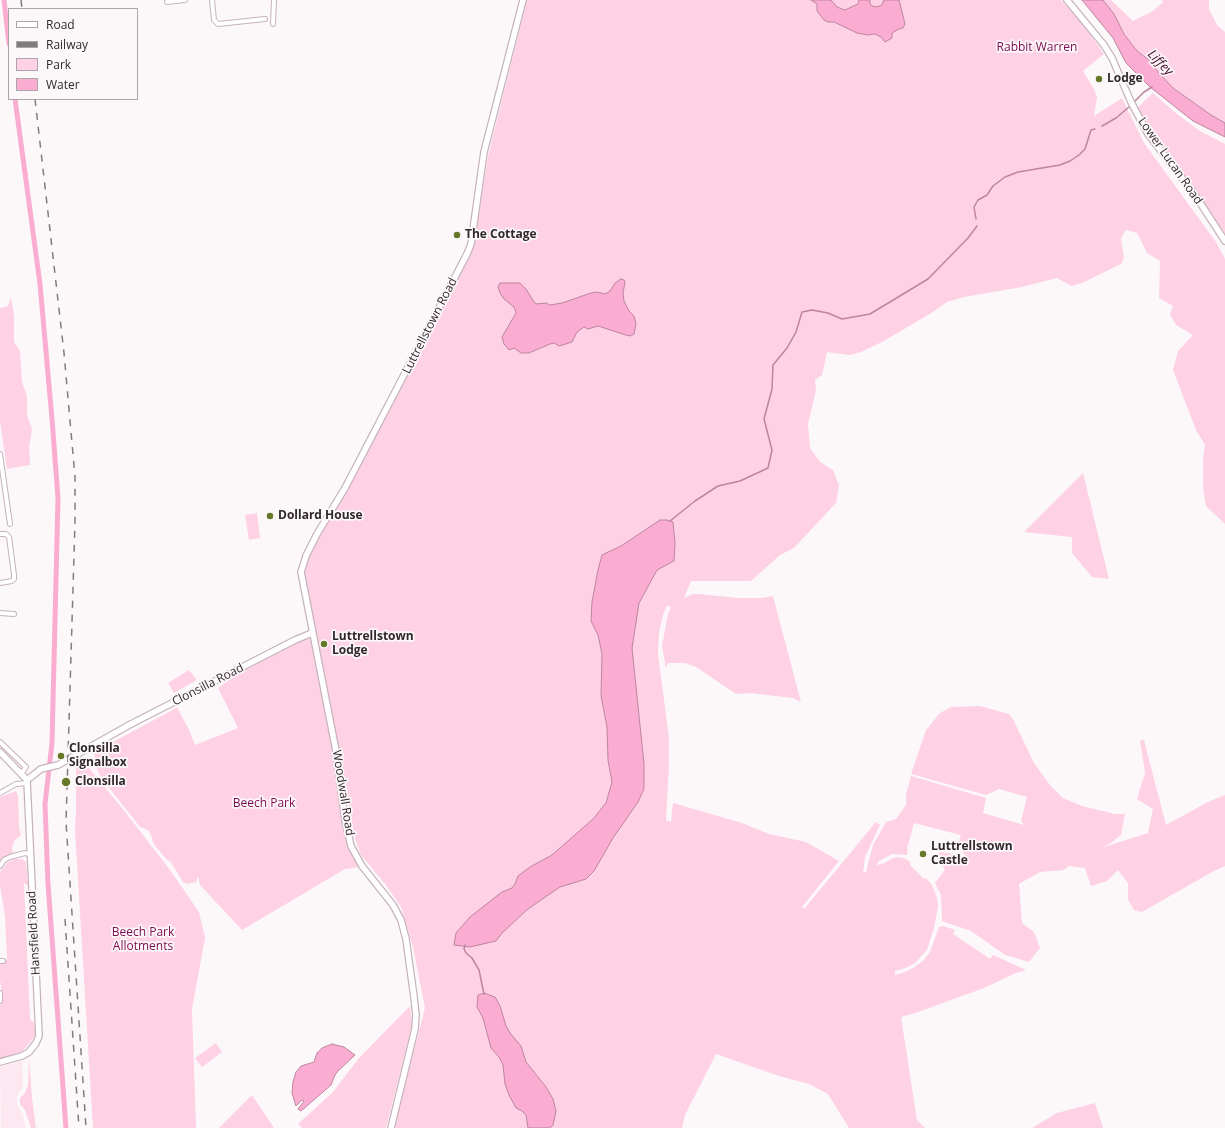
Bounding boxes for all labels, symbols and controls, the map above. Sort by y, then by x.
legend [8,8,138,100]
text: Road [46,16,75,33]
text: Railway [46,36,88,53]
park label: Rabbit Warren [997,41,1077,55]
water label: Liffey [1144,47,1176,79]
text: Park [46,56,71,73]
place label: Lodge [1107,72,1143,86]
marker: Lodge [1094,74,1104,84]
text: Water [46,76,80,93]
street label: Lower Lucan Road [1135,115,1205,207]
place label: The Cottage [465,228,537,242]
marker: The Cottage [452,230,462,240]
street label: Luttrellstown Road [400,276,460,376]
place label: Dollard House [278,509,363,523]
marker: Dollard House [265,511,275,521]
place label: Luttrellstown Lodge [332,630,414,658]
marker: Luttrellstown Lodge [319,639,329,649]
street label: Clonsilla Road [170,661,246,709]
place label: Clonsilla Signalbox [69,742,127,770]
street label: Woodwall Road [329,749,357,837]
marker: Clonsilla Signalbox [56,751,66,761]
place label: Clonsilla [75,775,126,789]
marker: Clonsilla [60,776,72,788]
park label: Beech Park [233,797,295,811]
place label: Luttrellstown Castle [931,840,1013,868]
marker: Luttrellstown Castle [918,849,928,859]
street label: Hansfield Road [25,890,43,976]
park label: Beech Park Allotments [112,926,174,954]

